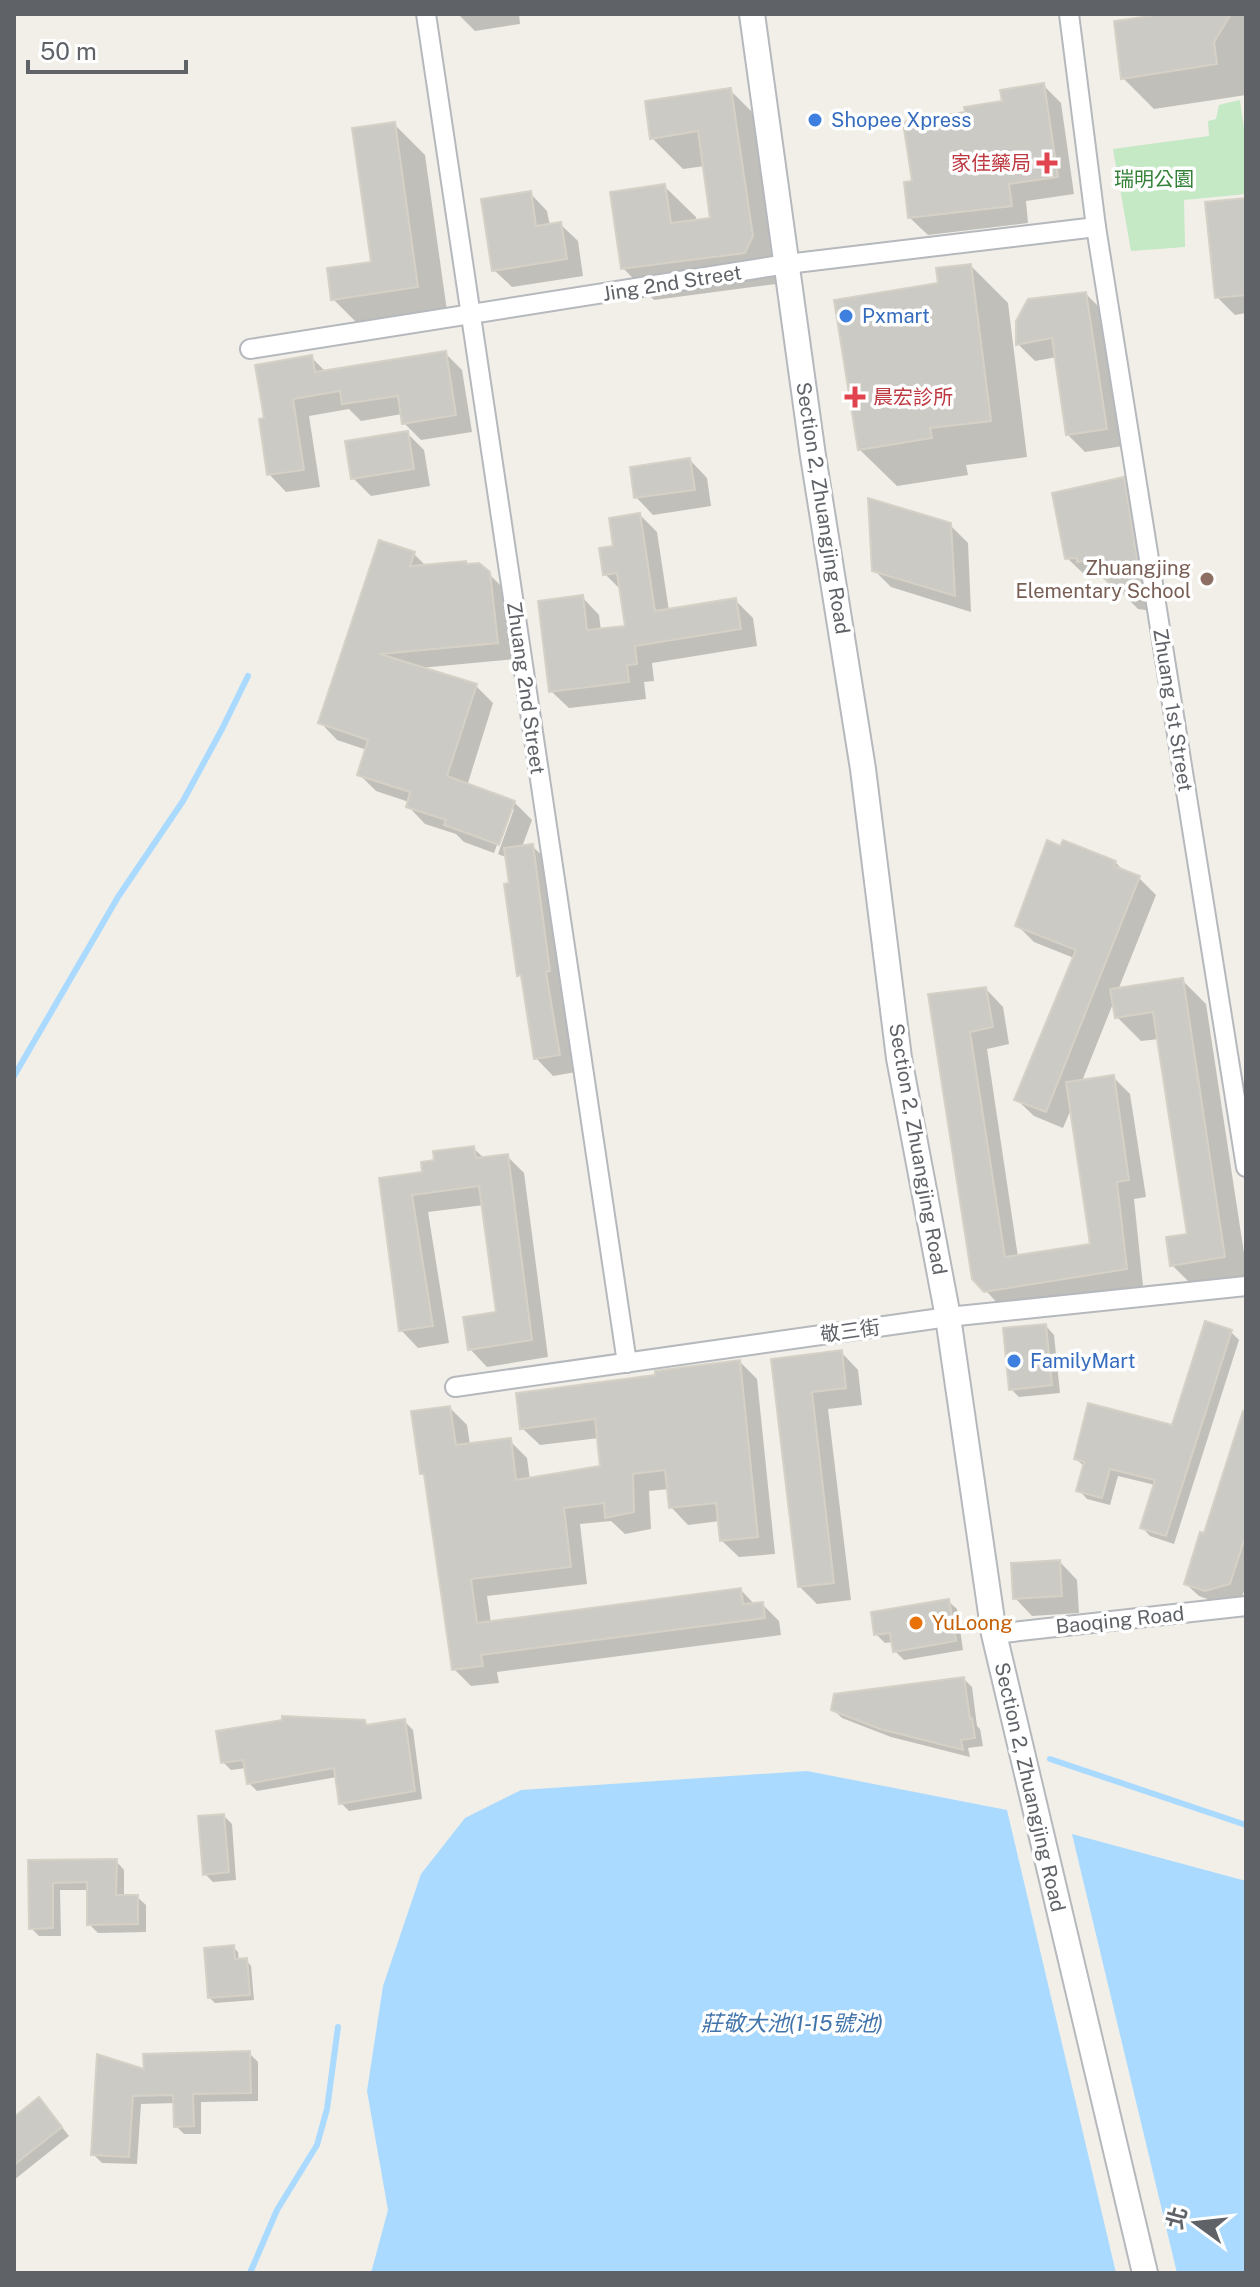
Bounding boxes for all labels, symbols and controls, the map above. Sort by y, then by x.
scale bar [28,24,186,74]
text: 50 m [40,37,97,65]
place label: Shopee Xpress [831,108,971,132]
marker: Shopee Xpress [806,111,824,129]
place label: 家佳藥局 [951,151,1031,175]
marker: 家佳藥局 [1038,154,1056,172]
park label: 瑞明公園 [1114,167,1194,191]
street label: Jing 2nd Street [601,260,743,306]
place label: Pxmart [862,304,930,328]
marker: Pxmart [837,307,855,325]
street label: Section 2, Zhuangjing Road [791,380,855,636]
place label: 晨宏診所 [873,385,953,409]
marker: 晨宏診所 [844,386,866,408]
place label: Zhuangjing Elementary School [1016,556,1191,603]
marker: Zhuangjing Elementary School [1198,570,1216,588]
street label: Zhuang 2nd Street [502,600,550,776]
street label: Zhuang 1st Street [1148,627,1198,793]
street label: Section 2, Zhuangjing Road [884,1021,952,1277]
street label: 敬三街 [819,1315,881,1347]
place label: FamilyMart [1030,1349,1136,1373]
marker: FamilyMart [1005,1352,1023,1370]
street label: Baoqing Road [1055,1601,1185,1639]
place label: YuLoong [932,1611,1013,1635]
marker: YuLoong [907,1614,925,1632]
street label: Section 2, Zhuangjing Road [990,1660,1070,1914]
water label: 莊敬大池(1-15號池) [701,2010,883,2036]
north arrow [1156,2183,1236,2263]
text: 北 [1161,2204,1192,2232]

